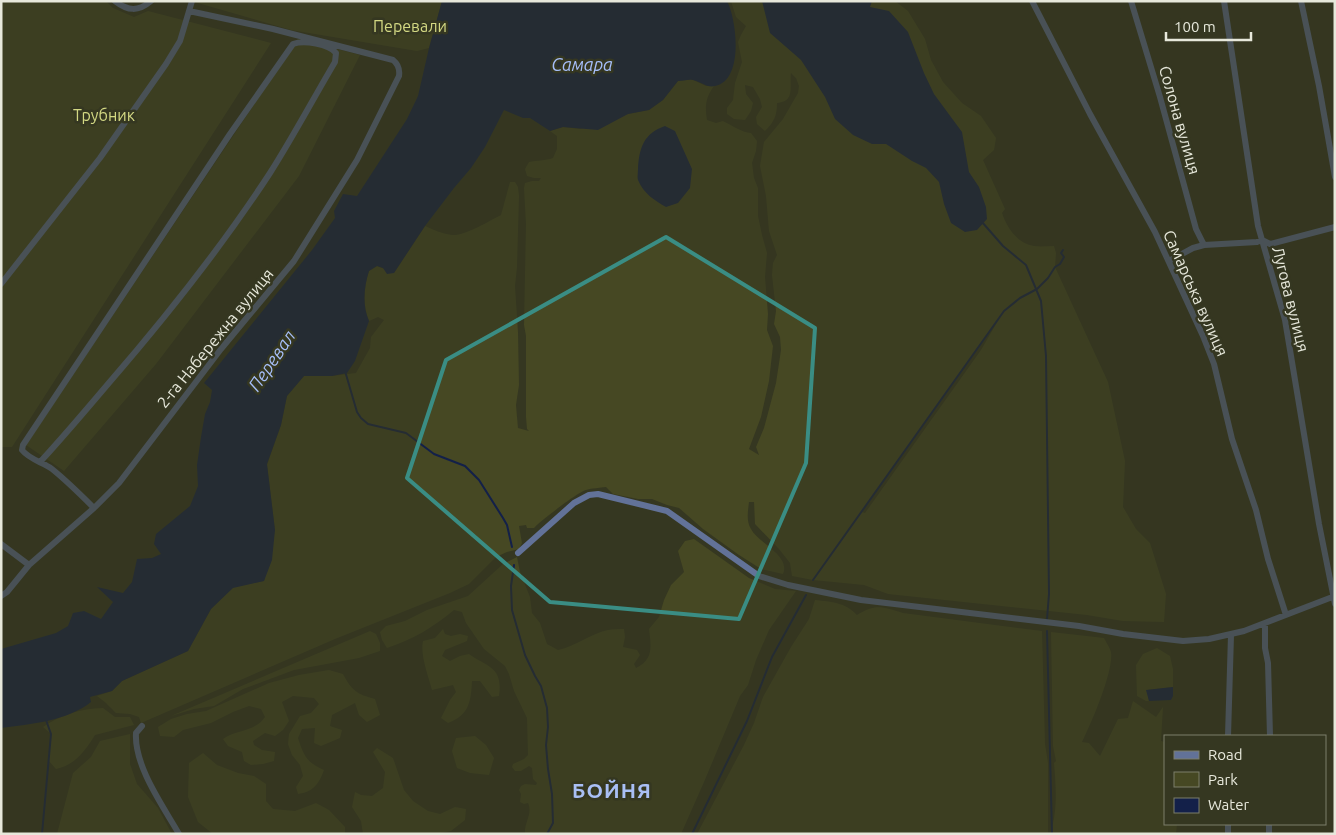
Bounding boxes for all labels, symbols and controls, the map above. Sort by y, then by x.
scale bar [1166,10,1251,42]
park label: Перевали [373,17,447,35]
text: 100 m [1174,18,1216,35]
water label: Самара [551,54,613,74]
street label: Солона вулиця [1156,64,1204,176]
park label: Трубник [73,106,135,124]
street label: Самарська вулиця [1160,227,1232,359]
street label: Лугова вулиця [1269,244,1313,354]
street label: 2-га Набережна вулиця [153,265,277,411]
water label: Перевал [244,326,299,394]
legend [1164,735,1326,825]
text: Road [1208,746,1243,763]
text: Park [1208,771,1238,788]
district label: БОЙНЯ [572,778,652,802]
text: Water [1208,796,1249,813]

